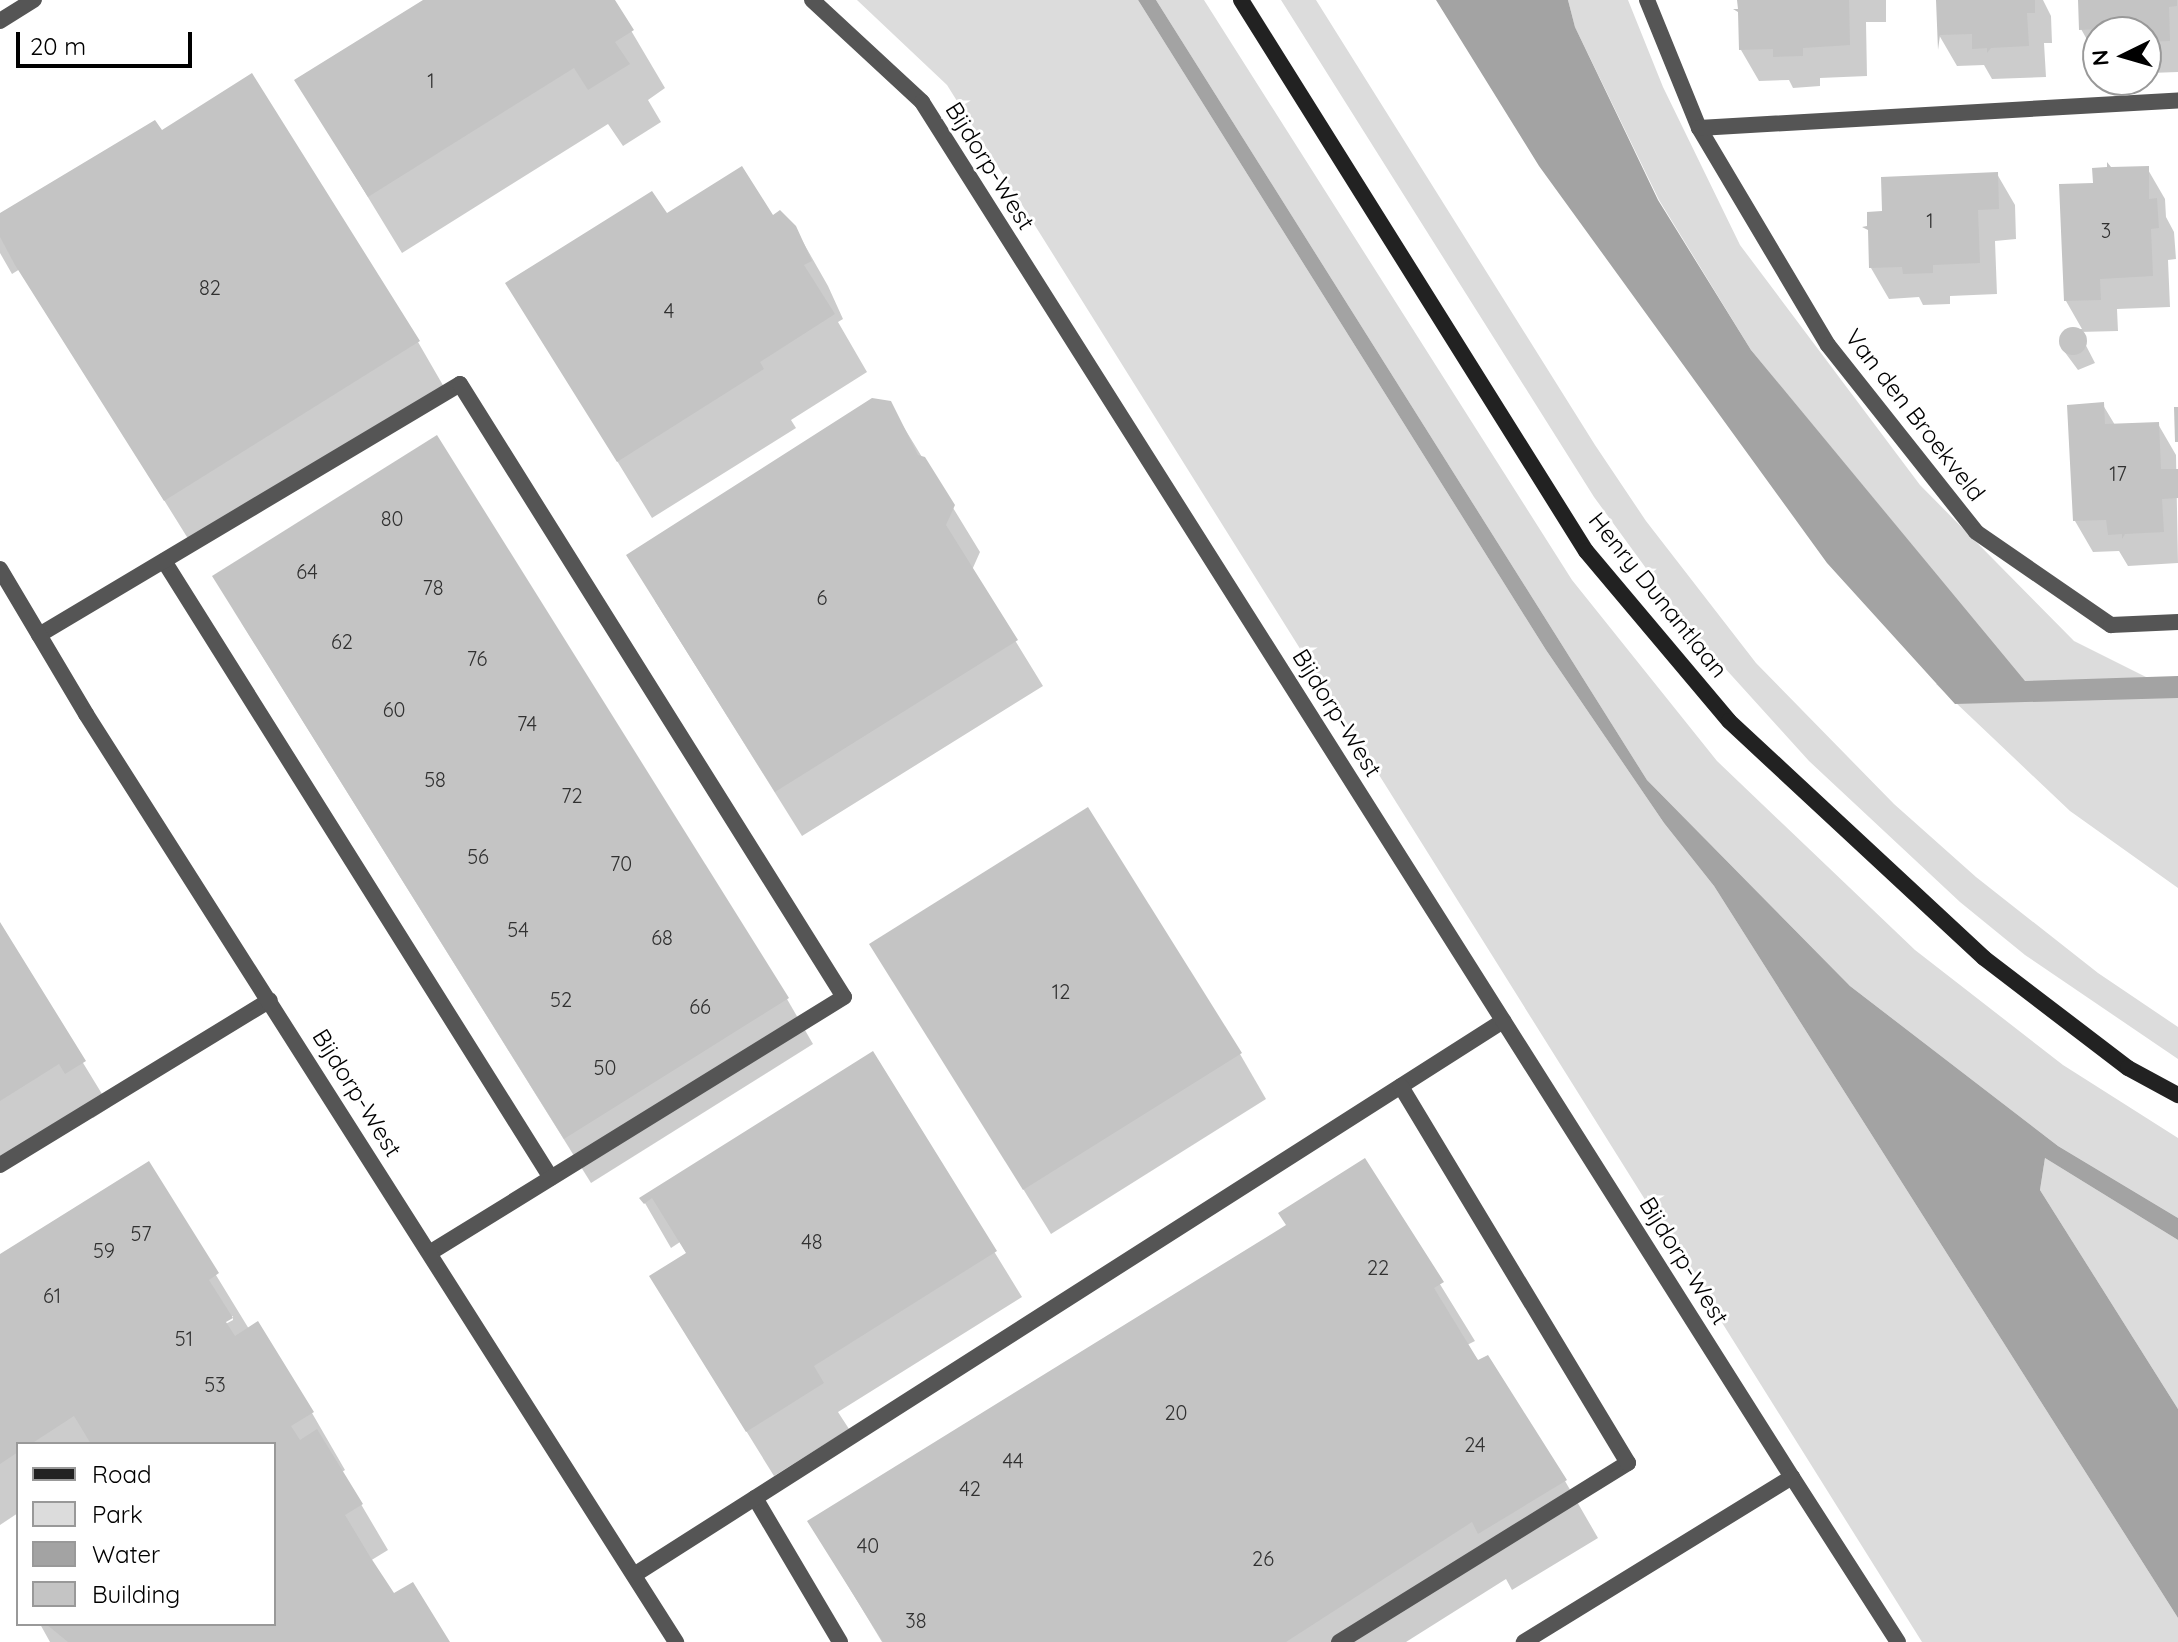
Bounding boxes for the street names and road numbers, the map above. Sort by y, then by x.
street label: Bijdorp-West [939,97,1041,235]
street label: Van den Broekveld [1839,323,1991,507]
street label: Henry Dunantlaan [1583,507,1733,683]
street label: Bijdorp-West [1286,644,1388,782]
street label: Bijdorp-West [306,1024,408,1162]
street label: Bijdorp-West [1633,1192,1735,1330]

